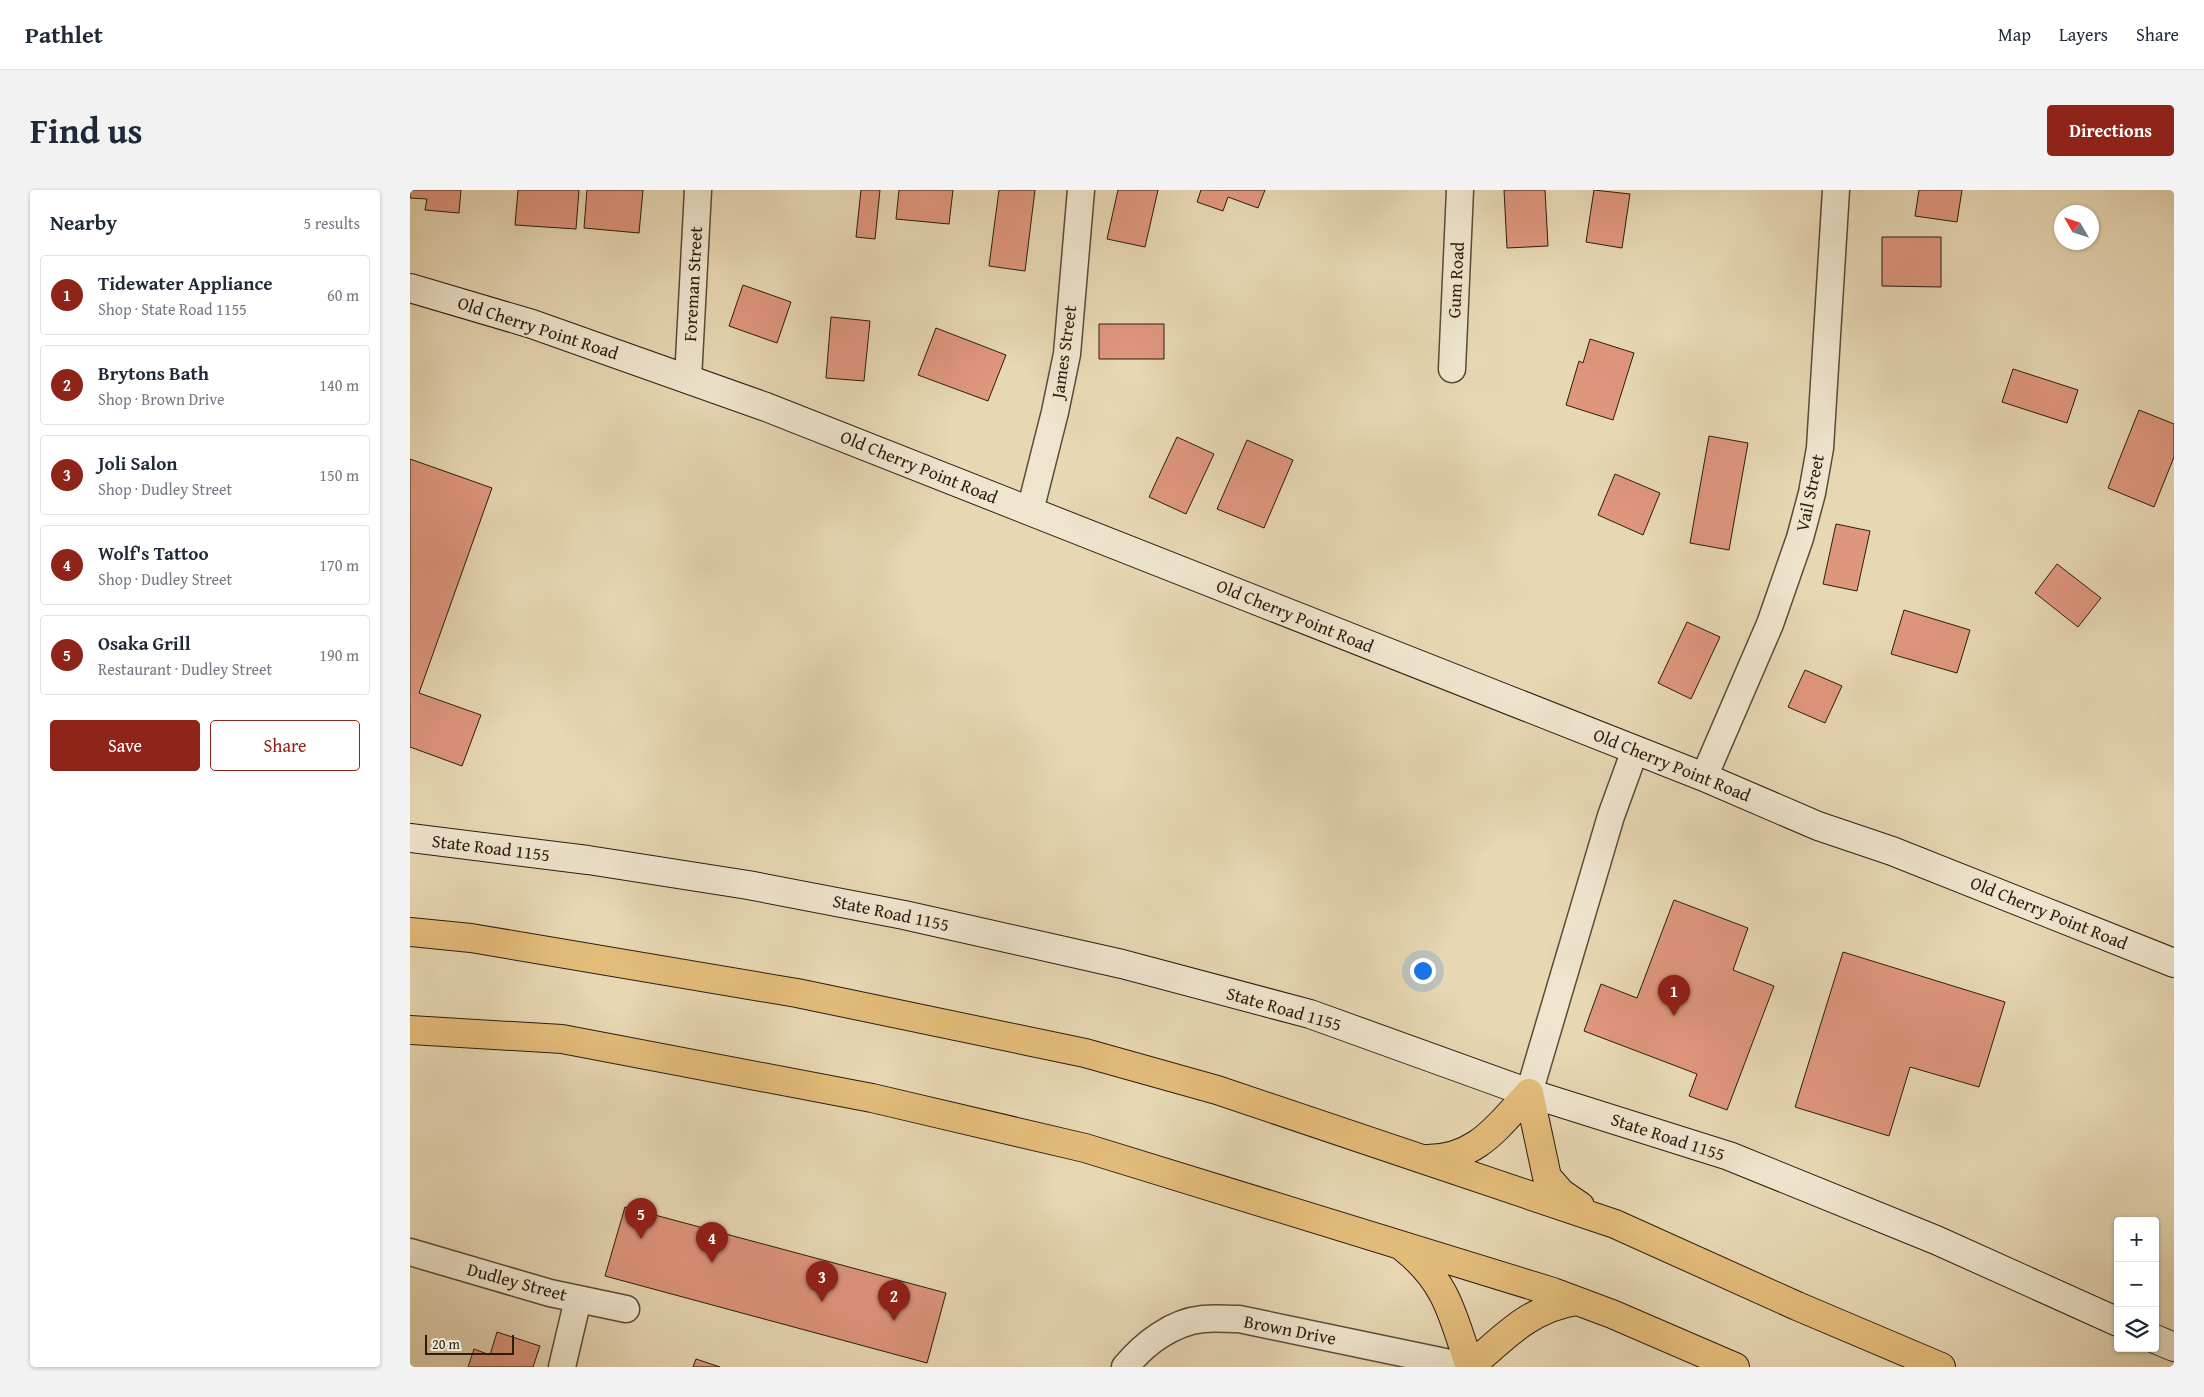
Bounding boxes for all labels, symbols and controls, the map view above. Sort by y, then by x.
text: Pathlet [25,17,103,52]
text: Map [1998,21,2031,48]
text: Layers [2059,21,2108,48]
text: Share [2136,21,2179,48]
text: Find us [30,105,143,156]
button: Directions [2047,105,2174,156]
north arrow [2054,205,2099,250]
text: Nearby [50,207,117,238]
text: 5 results [303,211,360,235]
street label: Foreman Street [676,225,709,342]
street label: Gum Road [1440,241,1471,319]
text: Tidewater Appliance [98,269,273,297]
text: 1 [63,283,71,307]
text: 60 m [327,283,359,307]
street label: Old Cherry Point Road [454,289,622,366]
text: Shop · State Road 1155 [98,297,247,321]
street label: James Street [1043,303,1084,402]
text: Brytons Bath [98,359,209,387]
text: 2 [63,373,71,397]
text: 140 m [319,373,359,397]
text: Shop · Brown Drive [98,387,224,411]
street label: Old Cherry Point Road [836,423,1002,511]
text: Joli Salon [98,449,178,477]
street label: Vail Street [1788,451,1831,534]
text: 3 [63,463,71,487]
text: 150 m [319,463,359,487]
text: Shop · Dudley Street [98,477,232,501]
text: Wolf's Tattoo [98,539,209,567]
text: 4 [63,553,71,577]
text: 170 m [319,553,359,577]
text: Shop · Dudley Street [98,567,232,591]
street label: Old Cherry Point Road [1212,572,1378,660]
text: Osaka Grill [98,629,191,657]
text: 5 [63,643,71,667]
text: 190 m [319,643,359,667]
text: Restaurant · Dudley Street [98,657,272,681]
button: Save [50,720,200,771]
button: Share [210,720,360,771]
street label: Old Cherry Point Road [1589,721,1755,809]
street label: State Road 1155 [430,827,552,868]
street label: Old Cherry Point Road [1966,869,2132,957]
street label: State Road 1155 [830,887,952,938]
your location [1410,958,1436,984]
pin: 1 [1658,975,1690,1016]
street label: State Road 1155 [1223,979,1345,1038]
street label: State Road 1155 [1608,1105,1729,1168]
pin: 5 [625,1198,657,1239]
map controls [2114,1217,2159,1352]
button: + [2114,1217,2159,1262]
pin: 4 [696,1222,728,1263]
street label: Dudley Street [464,1255,571,1308]
pin: 3 [806,1261,838,1302]
button: − [2114,1262,2159,1307]
pin: 2 [878,1280,910,1321]
street label: Brown Drive [1242,1307,1339,1352]
button: layers [2114,1307,2159,1352]
scale bar [425,1332,514,1355]
text: 20 m [432,1334,460,1354]

